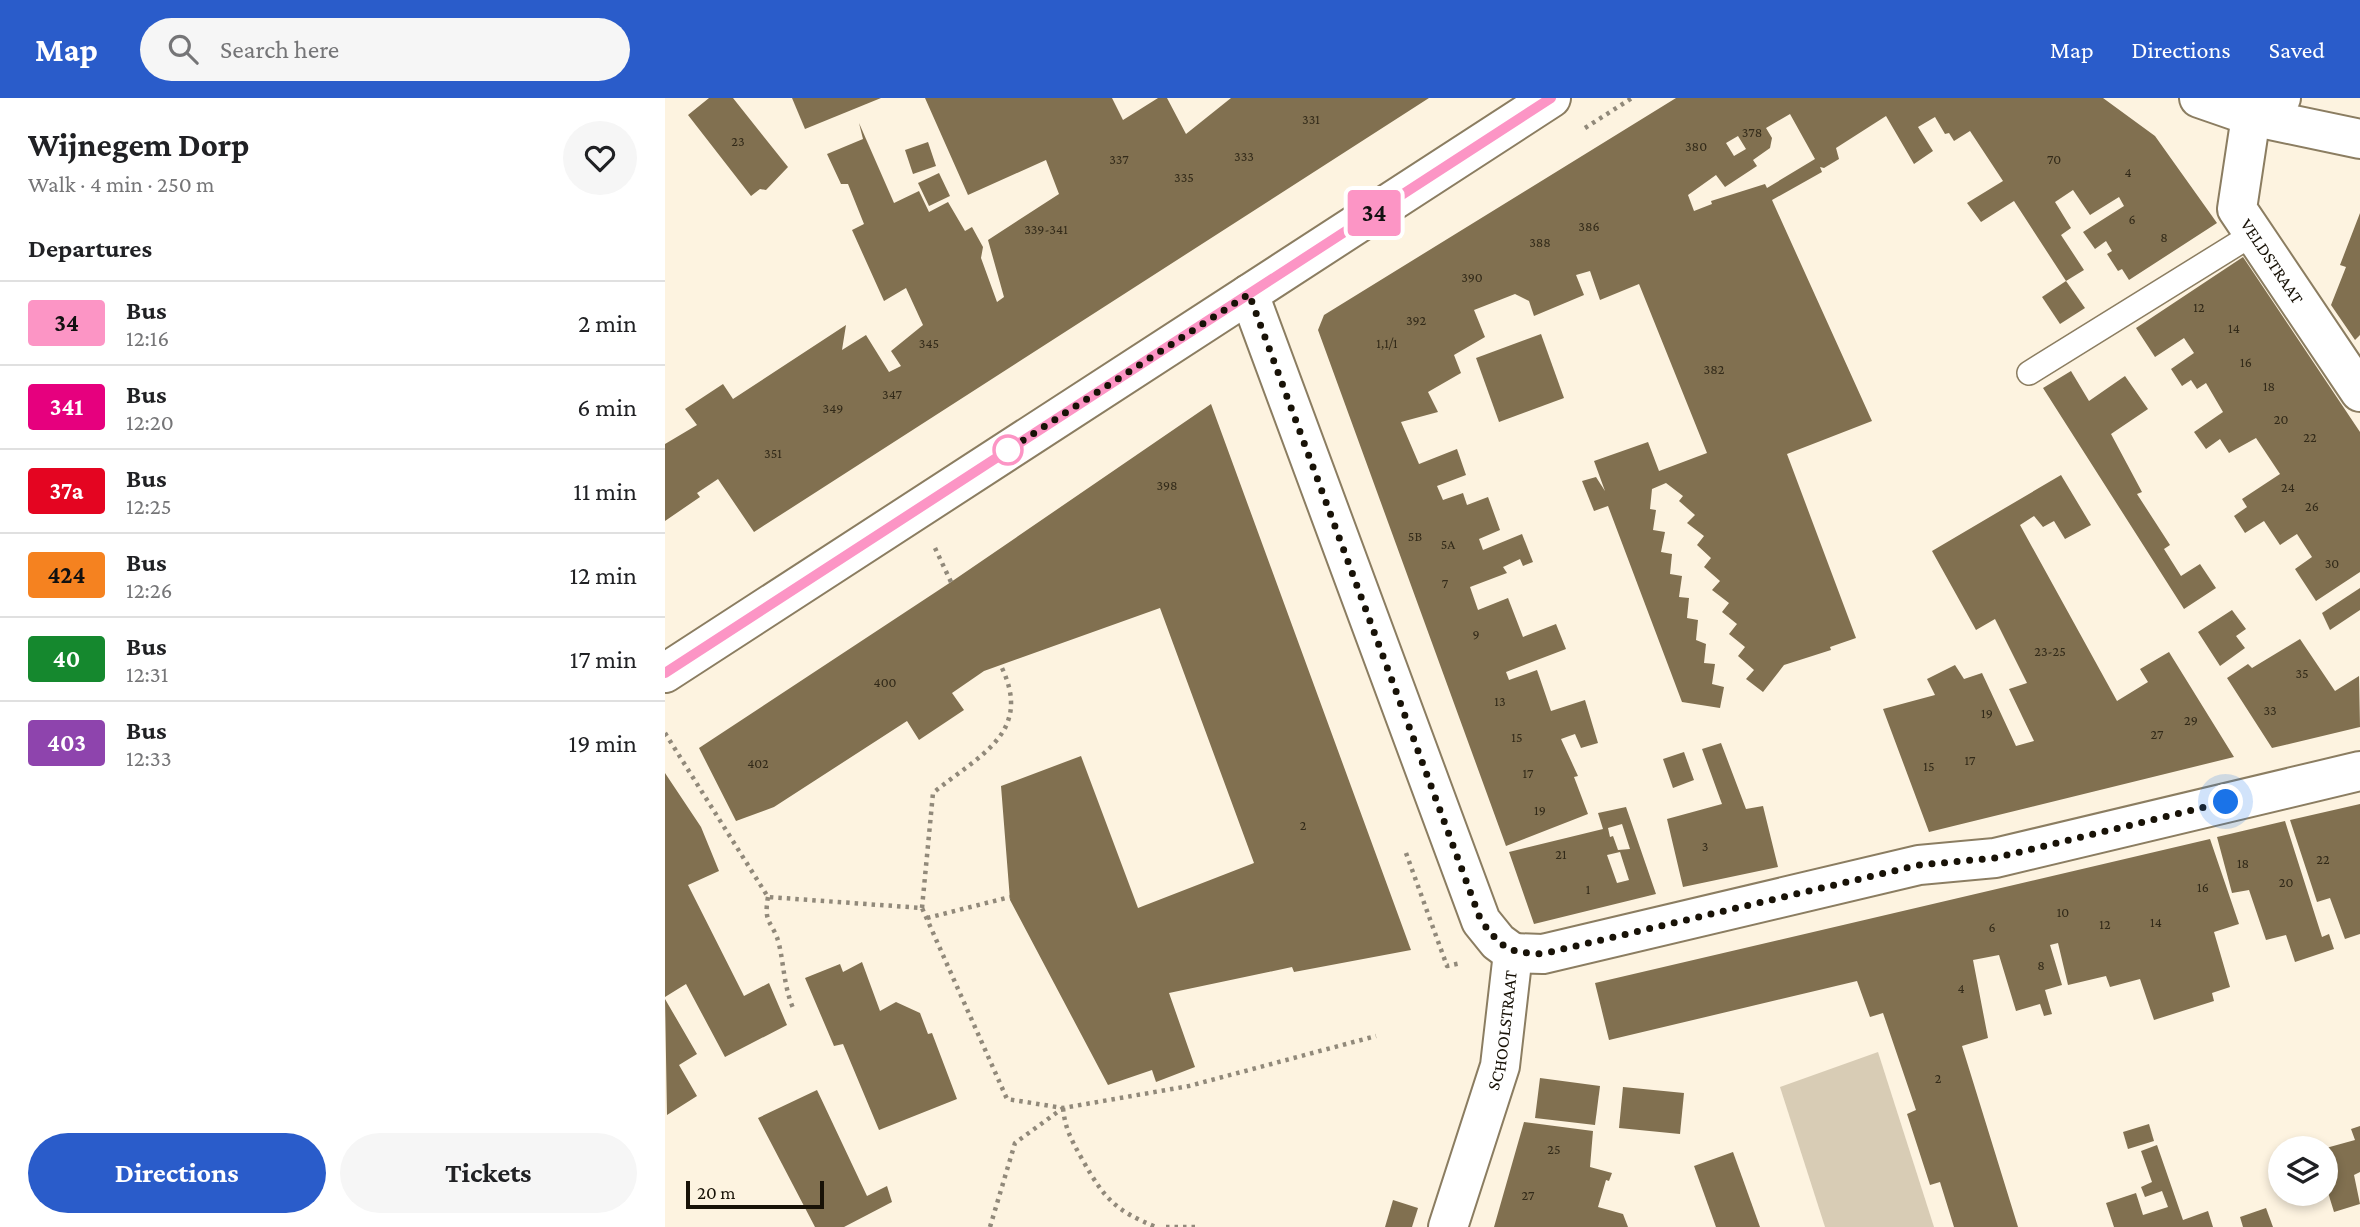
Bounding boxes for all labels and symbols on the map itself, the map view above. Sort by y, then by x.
house number: 331 [1302,111,1320,127]
house number: 378 [1742,124,1762,140]
house number: 23 [731,133,745,149]
house number: 380 [1685,138,1707,154]
house number: 333 [1234,148,1254,164]
house number: 337 [1109,151,1129,167]
house number: 70 [2047,151,2061,167]
house number: 4 [2124,164,2132,180]
house number: 335 [1174,169,1194,185]
line badge: 34 [1343,190,1405,236]
house number: 6 [2128,211,2136,227]
street label: VELDSTRAAT [2236,215,2308,308]
house number: 386 [1578,218,1600,234]
house number: 339-341 [1024,221,1068,237]
house number: 8 [2160,229,2168,245]
house number: 388 [1529,234,1551,250]
house number: 390 [1461,269,1483,285]
house number: 12 [2193,299,2205,315]
house number: 392 [1406,312,1426,328]
house number: 14 [2228,320,2240,336]
house number: 345 [919,335,939,351]
house number: 1,1/1 [1376,335,1398,351]
house number: 16 [2240,354,2252,370]
house number: 382 [1704,361,1725,377]
house number: 18 [2263,378,2275,394]
house number: 347 [882,386,903,402]
house number: 349 [823,400,843,416]
house number: 20 [2274,411,2288,427]
house number: 22 [2303,429,2317,445]
unlabelled marker [993,435,1023,465]
house number: 351 [764,445,782,461]
house number: 398 [1156,477,1178,493]
house number: 24 [2281,479,2295,495]
house number: 26 [2305,498,2319,514]
house number: 5B [1408,528,1422,544]
house number: 5A [1441,536,1455,552]
house number: 30 [2325,555,2339,571]
house number: 7 [1442,575,1449,591]
house number: 9 [1472,626,1480,642]
house number: 23-25 [2034,643,2066,659]
house number: 35 [2295,665,2309,681]
house number: 400 [874,674,897,690]
house number: 13 [1494,693,1506,709]
house number: 33 [2263,702,2277,718]
house number: 19 [1981,705,1993,721]
house number: 29 [2184,712,2198,728]
house number: 27 [2151,726,2164,742]
house number: 15 [1511,729,1523,745]
house number: 17 [1964,752,1976,768]
house number: 402 [747,755,769,771]
house number: 15 [1923,758,1935,774]
house number: 17 [1522,765,1534,781]
your location [2208,784,2243,819]
house number: 19 [1534,802,1546,818]
house number: 2 [1300,817,1307,833]
house number: 3 [1702,838,1708,854]
house number: 21 [1555,846,1567,862]
house number: 22 [2316,851,2330,867]
house number: 18 [2237,855,2249,871]
house number: 20 [2279,874,2293,890]
house number: 16 [2197,879,2209,895]
house number: 1 [1586,881,1591,897]
house number: 10 [2057,904,2069,920]
house number: 14 [2150,914,2162,930]
house number: 12 [2099,916,2111,932]
house number: 6 [1988,919,1996,935]
house number: 8 [2037,957,2045,973]
street label: SCHOOLSTRAAT [1483,969,1521,1093]
house number: 4 [1957,980,1965,996]
house number: 2 [1935,1070,1942,1086]
house number: 25 [1547,1141,1561,1157]
scale bar [686,1178,824,1210]
house number: 27 [1522,1187,1535,1203]

